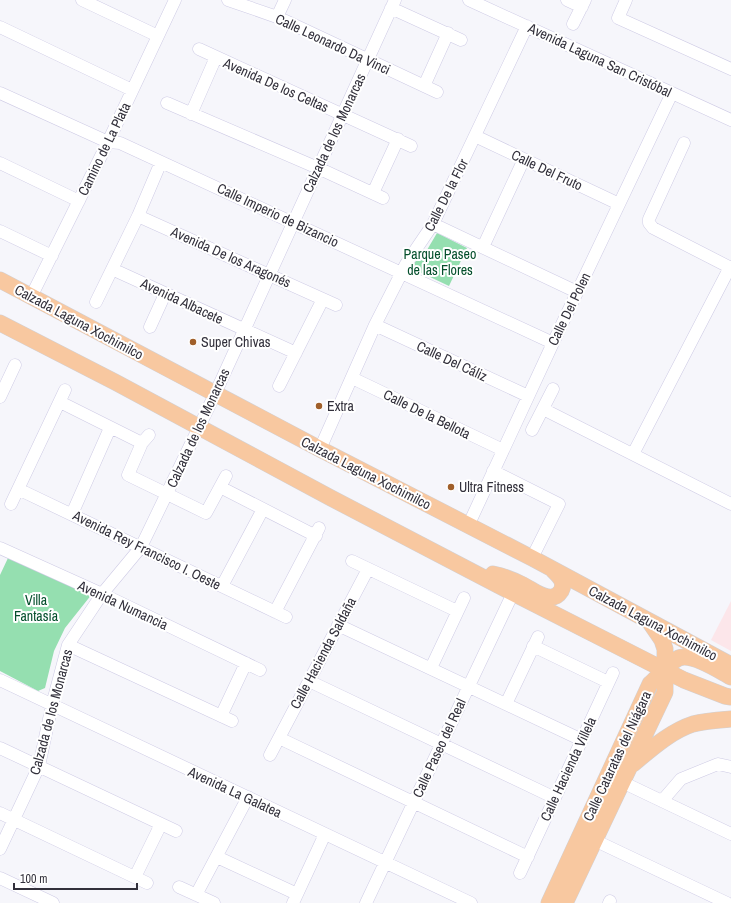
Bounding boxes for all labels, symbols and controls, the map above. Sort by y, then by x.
street label: Calle Leonardo Da Vinci [273,9,393,79]
street label: Avenida Laguna San Cristóbal [525,18,675,101]
street label: Avenida De los Celtas [220,53,332,116]
street label: Calzada de los Monarcas [298,70,370,196]
street label: Camino de La Plata [74,99,135,199]
street label: Calle Del Fruto [509,146,585,194]
street label: Calle De la Flor [420,156,472,234]
street label: Calle Imperio de Bizancio [214,179,342,251]
street label: Avenida De los Aragonés [167,222,294,292]
park label: Parque Paseo de las Flores [404,245,476,279]
street label: Calle Del Polen [544,269,594,349]
street label: Avenida Albacete [137,274,226,328]
street label: Calzada Laguna Xochimilco [12,280,146,364]
place label: Super Chivas [201,333,271,351]
marker: Super Chivas [188,337,198,347]
street label: Calle Del Cáliz [414,337,490,385]
street label: Calzada de los Monarcas [162,365,234,491]
street label: Calle De la Bellota [381,385,474,443]
place label: Extra [327,397,354,415]
marker: Extra [314,401,324,411]
street label: Calzada Laguna Xochimilco [298,432,434,514]
place label: Ultra Fitness [459,478,524,496]
marker: Ultra Fitness [446,482,456,492]
street label: Avenida Rey Francisco I. Oeste [69,506,224,594]
street label: Avenida Numancia [74,576,172,634]
street label: Calzada Laguna Xochimilco [586,581,720,665]
park label: Villa Fantasía [14,591,59,625]
street label: Calle Hacienda Saldaña [286,594,360,712]
street label: Calzada de los Monarcas [26,647,77,777]
street label: Calle Cataratas del Niágara [579,687,655,824]
street label: Calle Paseo del Real [408,696,470,800]
street label: Calle Hacienda Villela [536,714,600,824]
street label: Avenida La Galatea [184,762,285,822]
scale bar [14,865,137,891]
text: 100 m [20,871,47,887]

